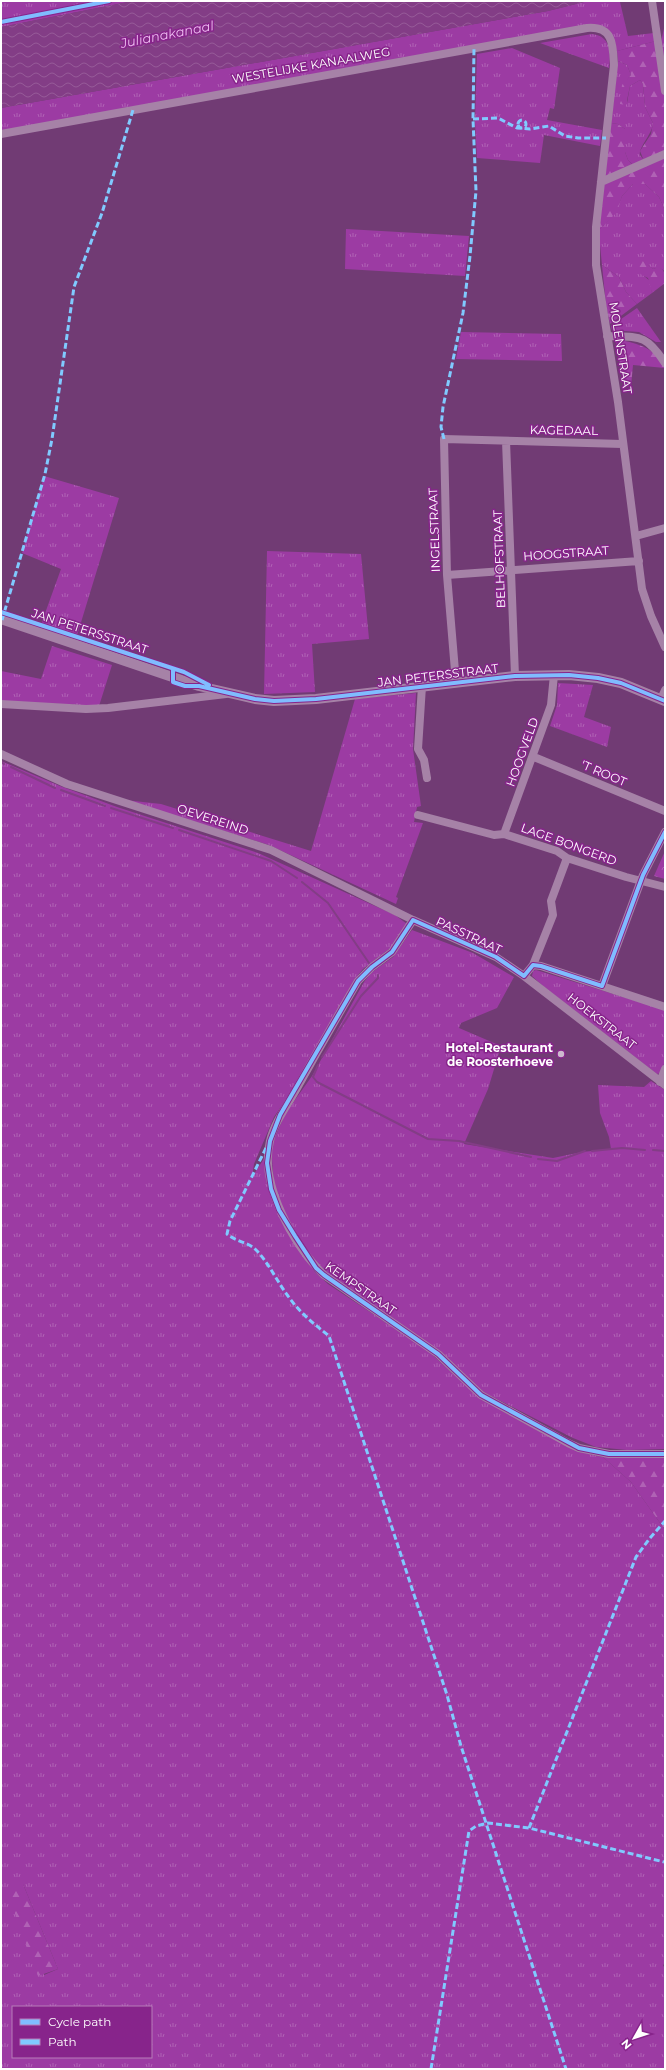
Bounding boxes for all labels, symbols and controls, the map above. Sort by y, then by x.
water label: Julianakanaal [118,17,215,51]
street label: WESTELIJKE KANAALWEG [231,44,391,86]
street label: MOLENSTRAAT [606,301,636,395]
street label: KAGEDAAL [530,422,598,438]
street label: INGELSTRAAT [425,488,443,572]
street label: BELHOFSTRAAT [490,510,508,608]
street label: HOOGSTRAAT [523,543,609,563]
street label: JAN PETERSSTRAAT [29,605,150,657]
street label: JAN PETERSSTRAAT [376,660,499,690]
street label: HOOGVELD [503,715,541,789]
street label: 'T ROOT [579,757,629,789]
street label: OEVEREIND [175,800,251,838]
street label: LAGE BONGERD [519,820,619,868]
street label: PASSTRAAT [434,913,504,957]
street label: HOEKSTRAAT [565,990,639,1052]
place label: Hotel-Restaurant de Roosterhoeve [446,1040,554,1069]
marker: Hotel-Restaurant de Roosterhoeve [556,1049,566,1059]
street label: KEMPSTRAAT [323,1258,399,1318]
legend [12,2006,152,2058]
text: Cycle path [48,2014,111,2029]
north arrow [614,2018,654,2058]
text: Path [48,2034,77,2049]
text: N [618,2036,634,2052]

